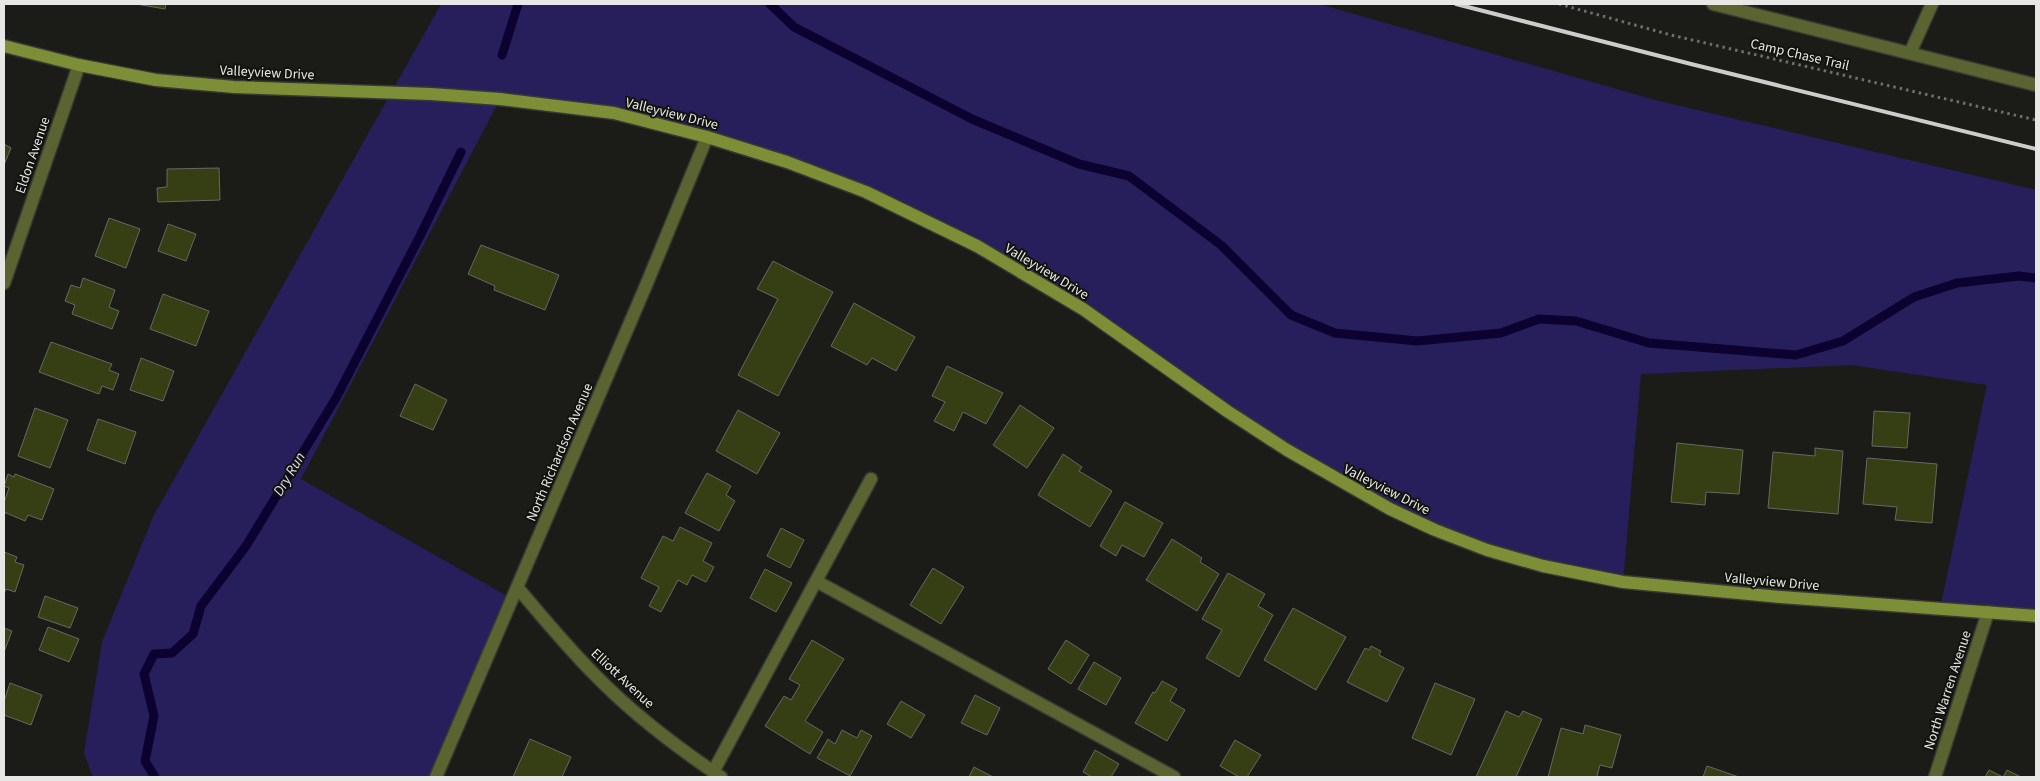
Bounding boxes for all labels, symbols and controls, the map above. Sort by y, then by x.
street label: Camp Chase Trail [1748,34,1852,76]
street label: Valleyview Drive [219,61,315,85]
street label: Valleyview Drive [623,93,720,135]
street label: Eldon Avenue [10,114,55,196]
street label: Valleyview Drive [1001,239,1092,305]
street label: North Richardson Avenue [522,380,598,525]
water label: Dry Run [268,448,311,500]
street label: Valleyview Drive [1340,459,1433,520]
street label: Valleyview Drive [1724,568,1820,596]
street label: North Warren Avenue [1919,628,1977,753]
street label: Elliott Avenue [586,644,659,714]

